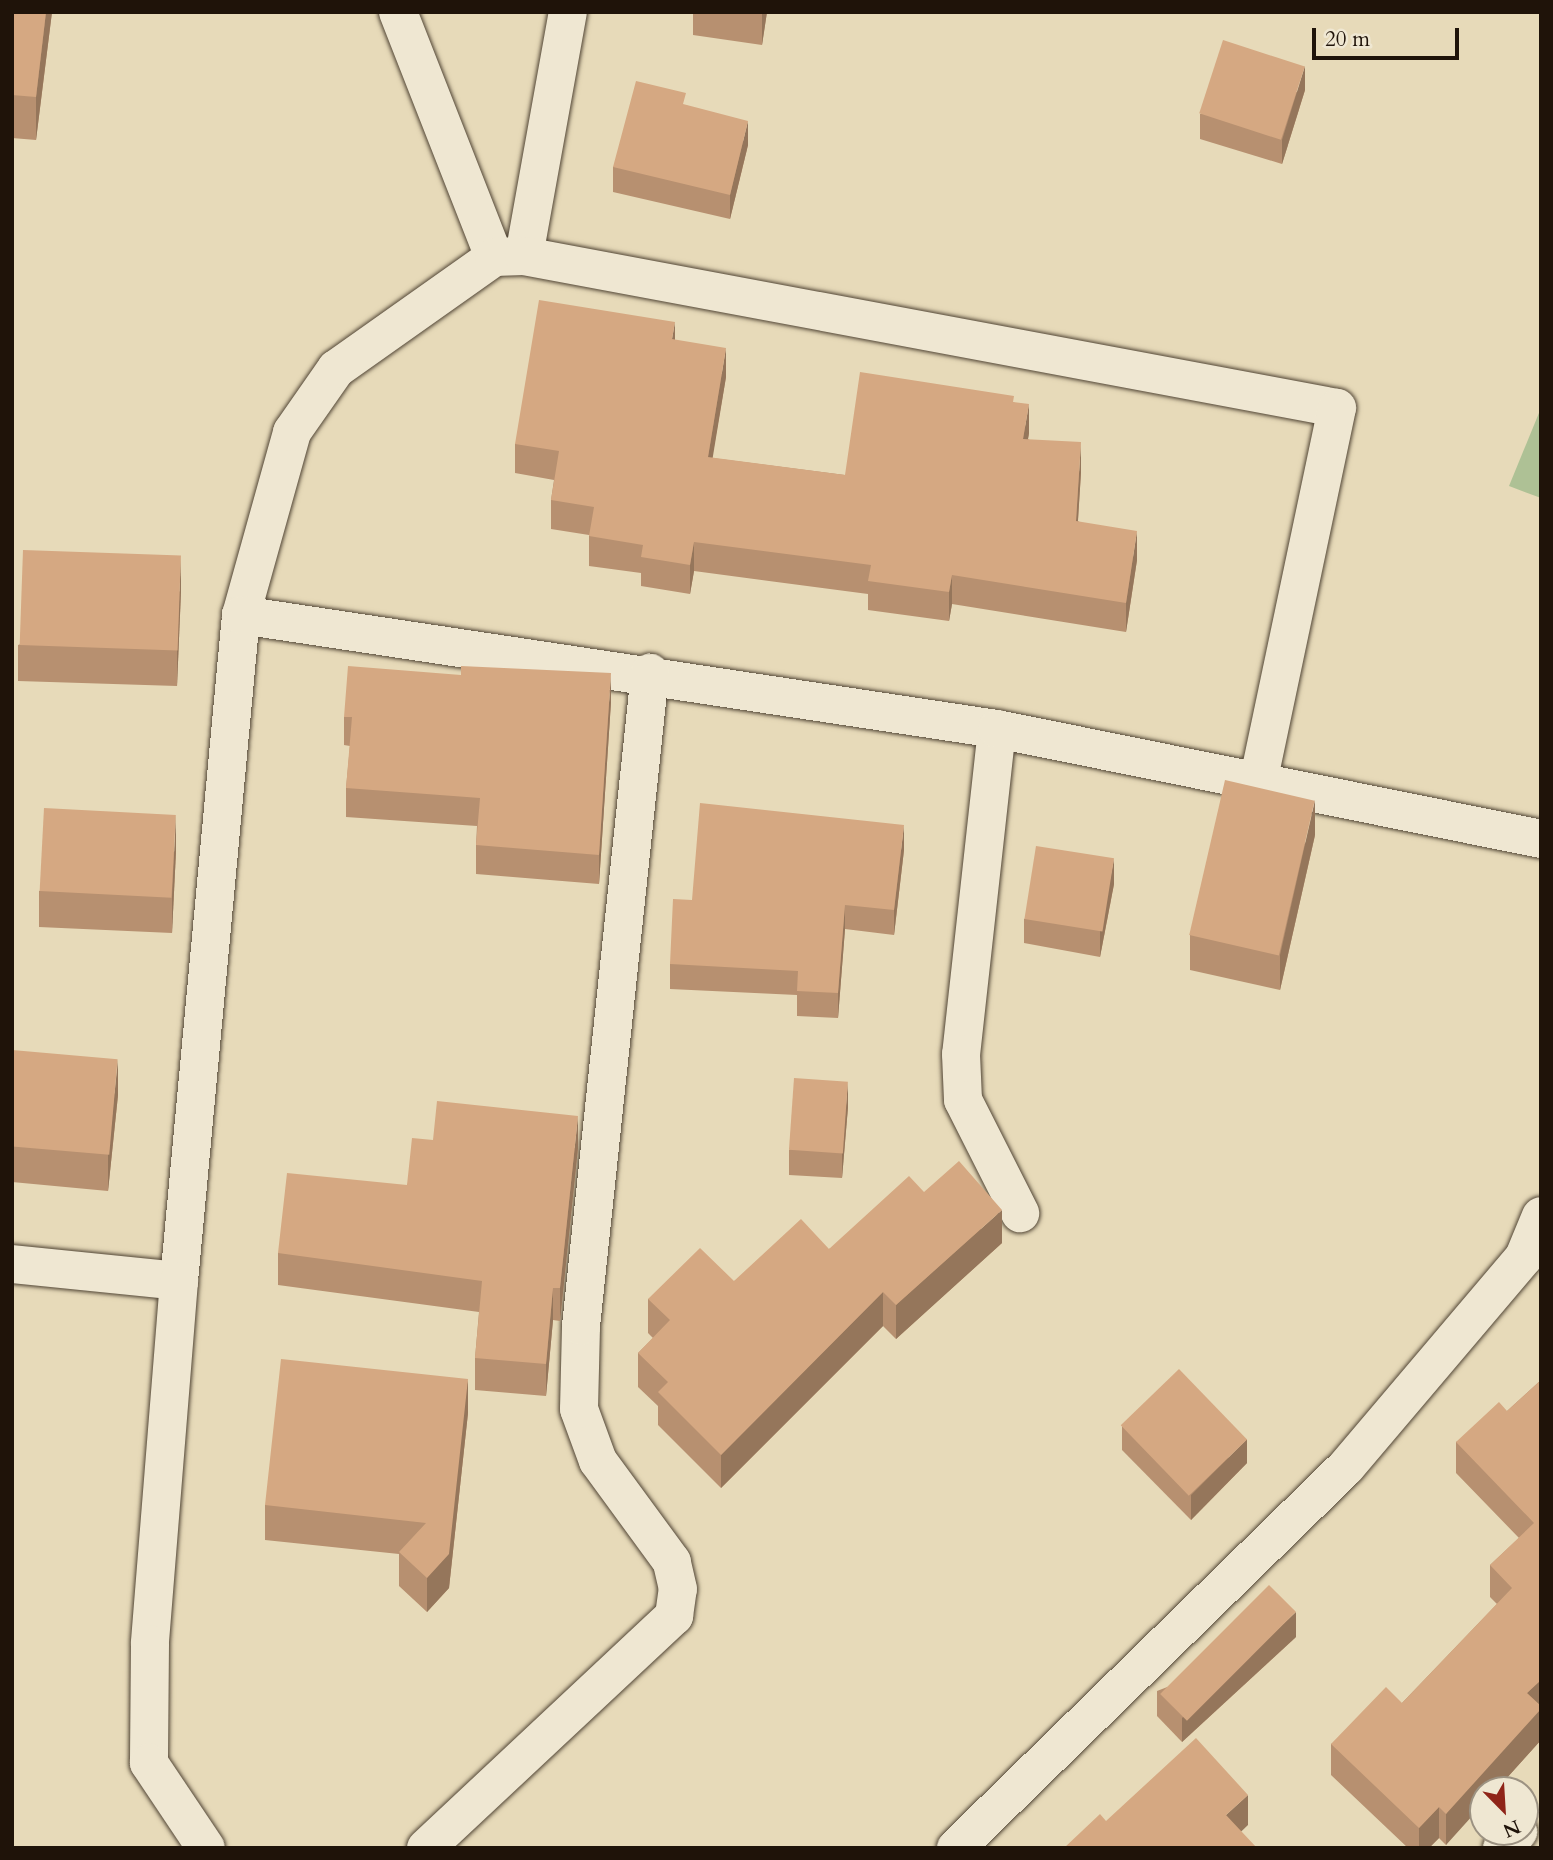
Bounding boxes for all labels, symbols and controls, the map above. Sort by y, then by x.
scale bar [1315,14,1462,58]
text: 20 m [1325,25,1370,54]
north arrow [1469,1776,1539,1846]
text: N [1499,1813,1525,1844]

